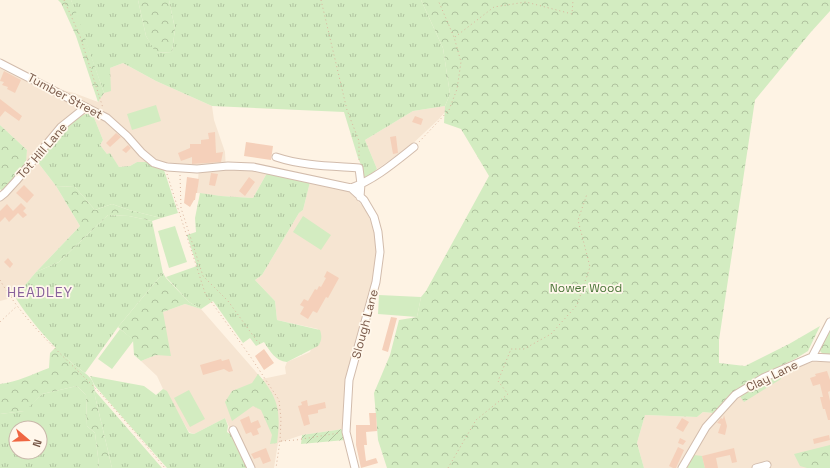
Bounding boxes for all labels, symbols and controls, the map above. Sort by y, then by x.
street label: Tumber Street [25,69,105,123]
street label: Tot Hill Lane [13,120,71,182]
park label: Nower Wood [550,280,622,296]
district label: HEADLEY [7,283,73,301]
street label: Slough Lane [348,288,382,360]
street label: Clay Lane [743,357,801,395]
north arrow [8,420,48,460]
text: N [30,437,45,449]

